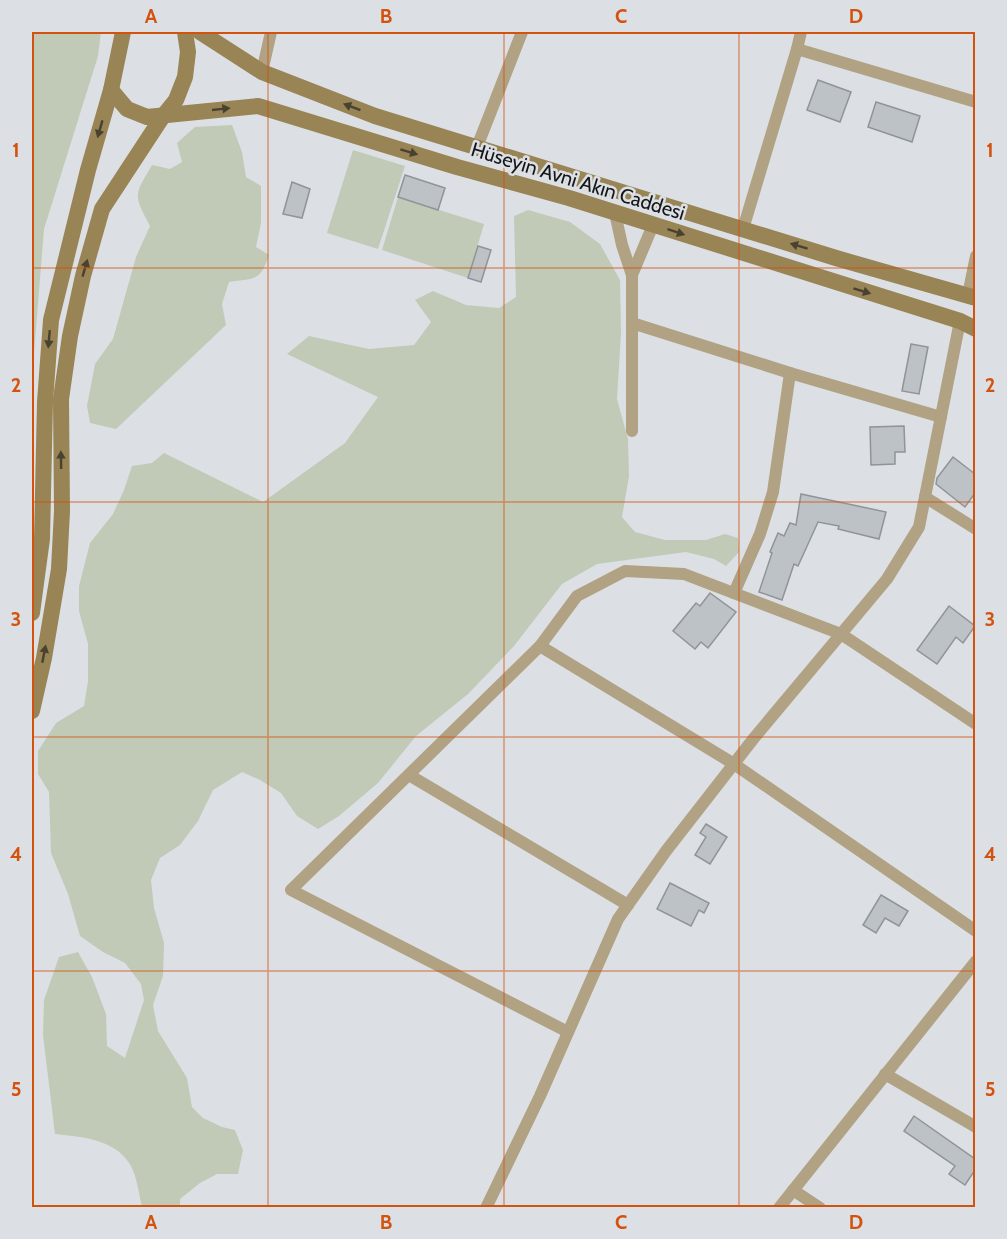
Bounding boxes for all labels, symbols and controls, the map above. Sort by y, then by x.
text: A [145,4,158,28]
text: B [380,4,392,28]
text: C [615,4,627,28]
text: D [849,4,863,28]
one-way arrow [343,102,361,111]
one-way arrow [211,105,230,114]
one-way arrow [94,120,104,138]
street label: Hüseyin Avni Akın Caddesi [468,137,688,225]
text: 1 [12,138,20,162]
text: 1 [986,138,994,162]
one-way arrow [400,148,418,157]
one-way arrow [667,228,685,238]
one-way arrow [790,241,808,250]
one-way arrow [81,259,90,277]
one-way arrow [853,287,871,296]
one-way arrow [44,330,54,349]
text: 2 [11,373,21,397]
text: 2 [985,373,995,397]
one-way arrow [56,451,66,470]
text: 3 [11,607,21,631]
text: 3 [985,607,995,631]
one-way arrow [40,644,49,663]
text: 4 [10,842,22,866]
text: 4 [984,842,996,866]
text: 5 [11,1077,21,1101]
text: 5 [985,1077,995,1101]
text: A [145,1210,158,1234]
text: B [380,1210,392,1234]
text: C [615,1210,627,1234]
text: D [849,1210,863,1234]

